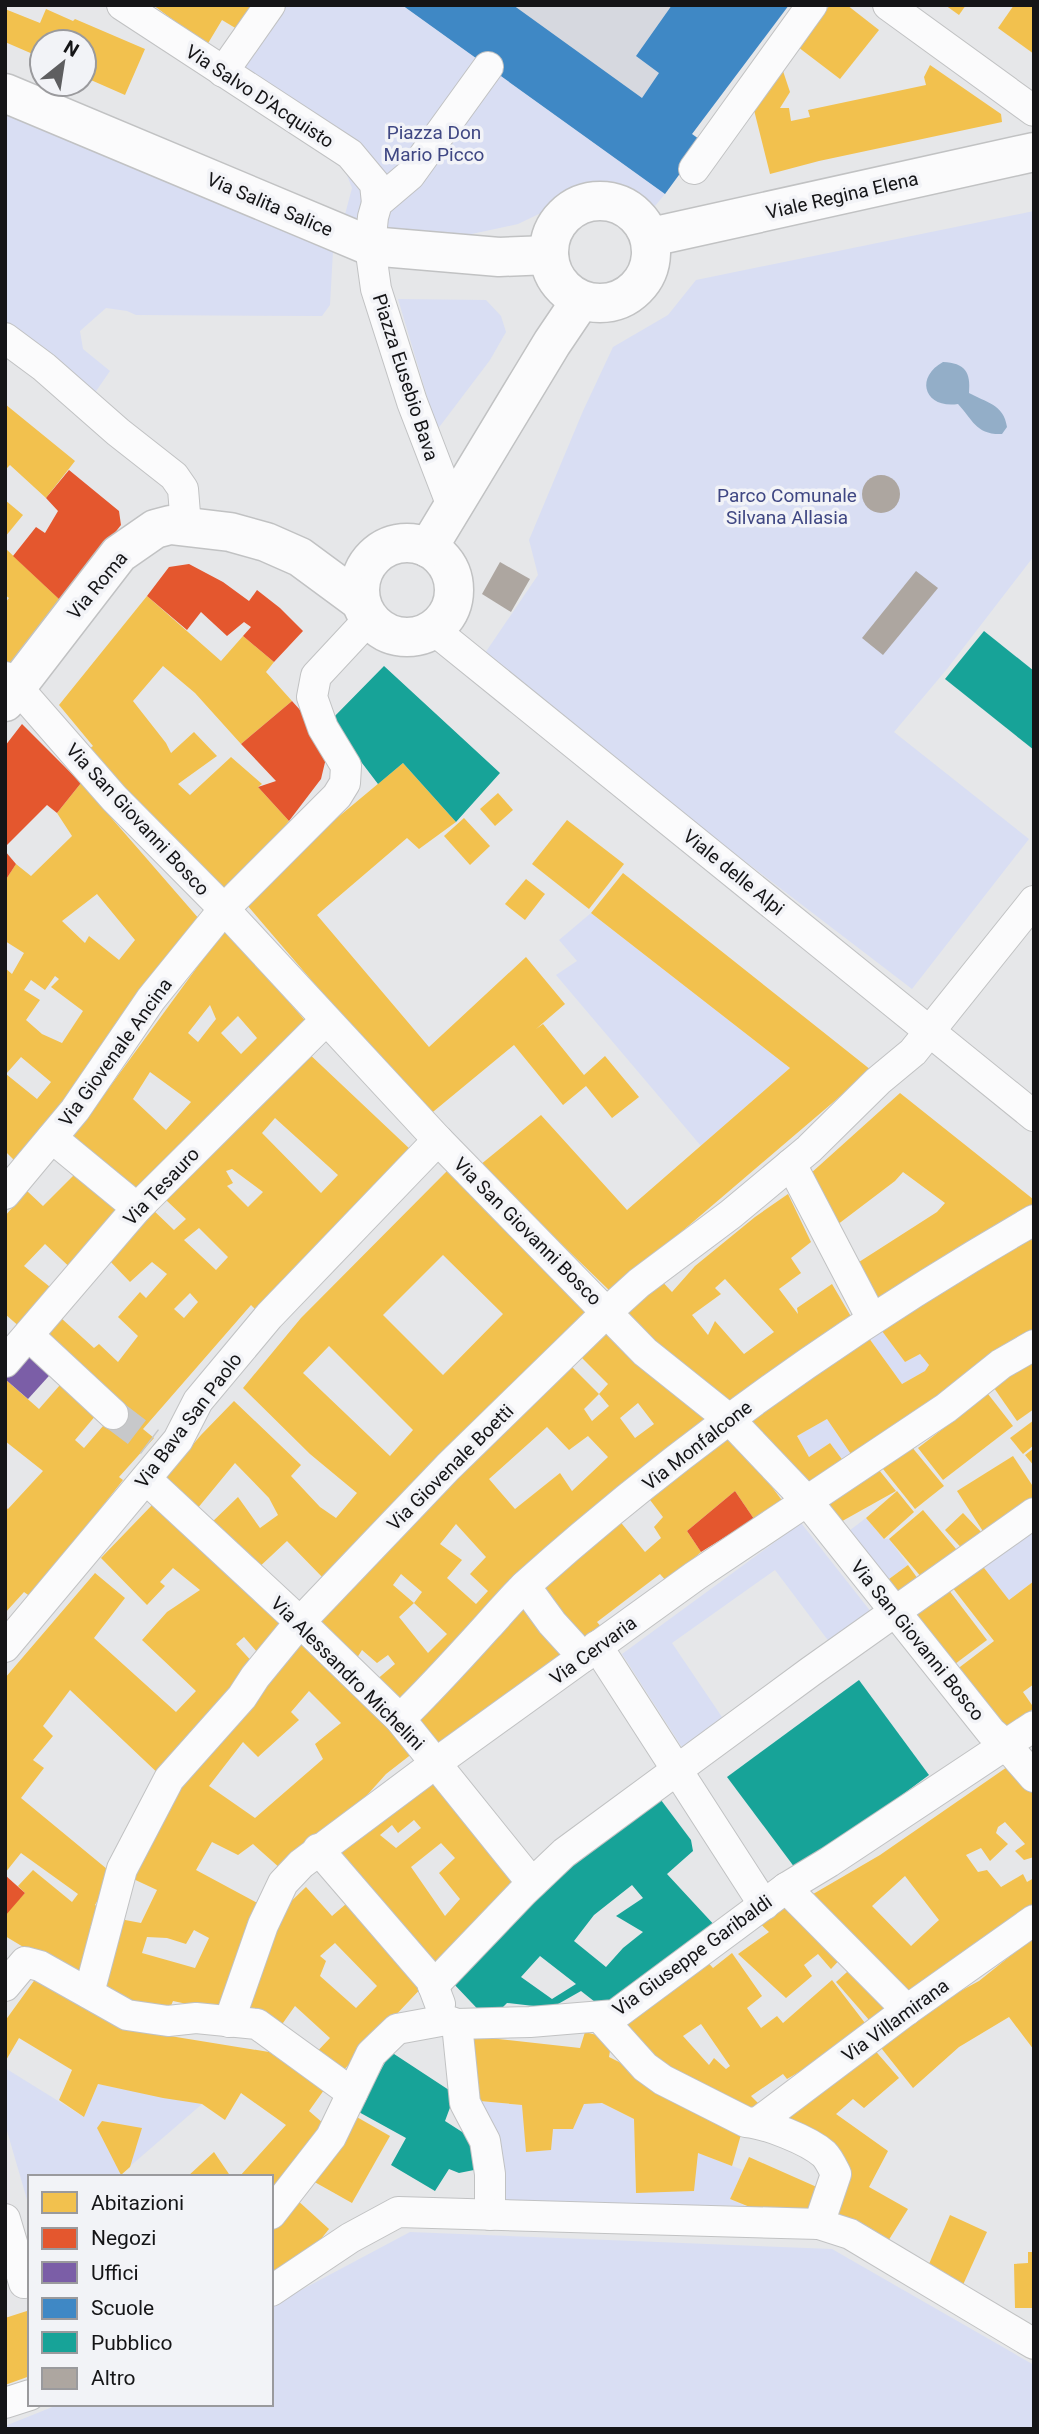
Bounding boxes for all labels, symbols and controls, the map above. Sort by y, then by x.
north arrow [28,28,98,98]
text: N [60,35,83,62]
street label: Via Salvo D'Acquisto [181,40,338,153]
park label: Piazza Don Mario Picco [384,121,484,166]
street label: Viale Regina Elena [764,167,920,224]
street label: Via Salita Salice [203,168,336,241]
street label: Piazza Eusebio Bava [368,291,443,464]
park label: Parco Comunale Silvana Allasia [717,484,857,529]
street label: Via Roma [62,547,132,624]
street label: Via San Giovanni Bosco [61,738,214,900]
street label: Viale delle Alpi [678,825,789,920]
street label: Via Giovenale Ancina [54,974,177,1131]
street label: Via Tesauro [118,1143,204,1230]
street label: Via San Giovanni Bosco [449,1153,606,1310]
street label: Via Bava San Paolo [130,1348,247,1492]
street label: Via Monfalcone [638,1396,757,1495]
street label: Via Giovenale Boetti [382,1399,518,1535]
street label: Via San Giovanni Bosco [846,1555,989,1725]
street label: Via Alessandro Michelini [266,1592,429,1755]
street label: Via Cervaria [545,1611,641,1690]
street label: Via Giuseppe Garibaldi [608,1890,776,2021]
street label: Via Villamirana [837,1974,953,2067]
legend [28,2175,273,2406]
text: Abitazioni [91,2191,184,2215]
text: Negozi [91,2226,156,2250]
text: Uffici [91,2261,139,2285]
text: Scuole [91,2296,154,2320]
text: Pubblico [91,2331,173,2355]
text: Altro [91,2366,136,2390]

